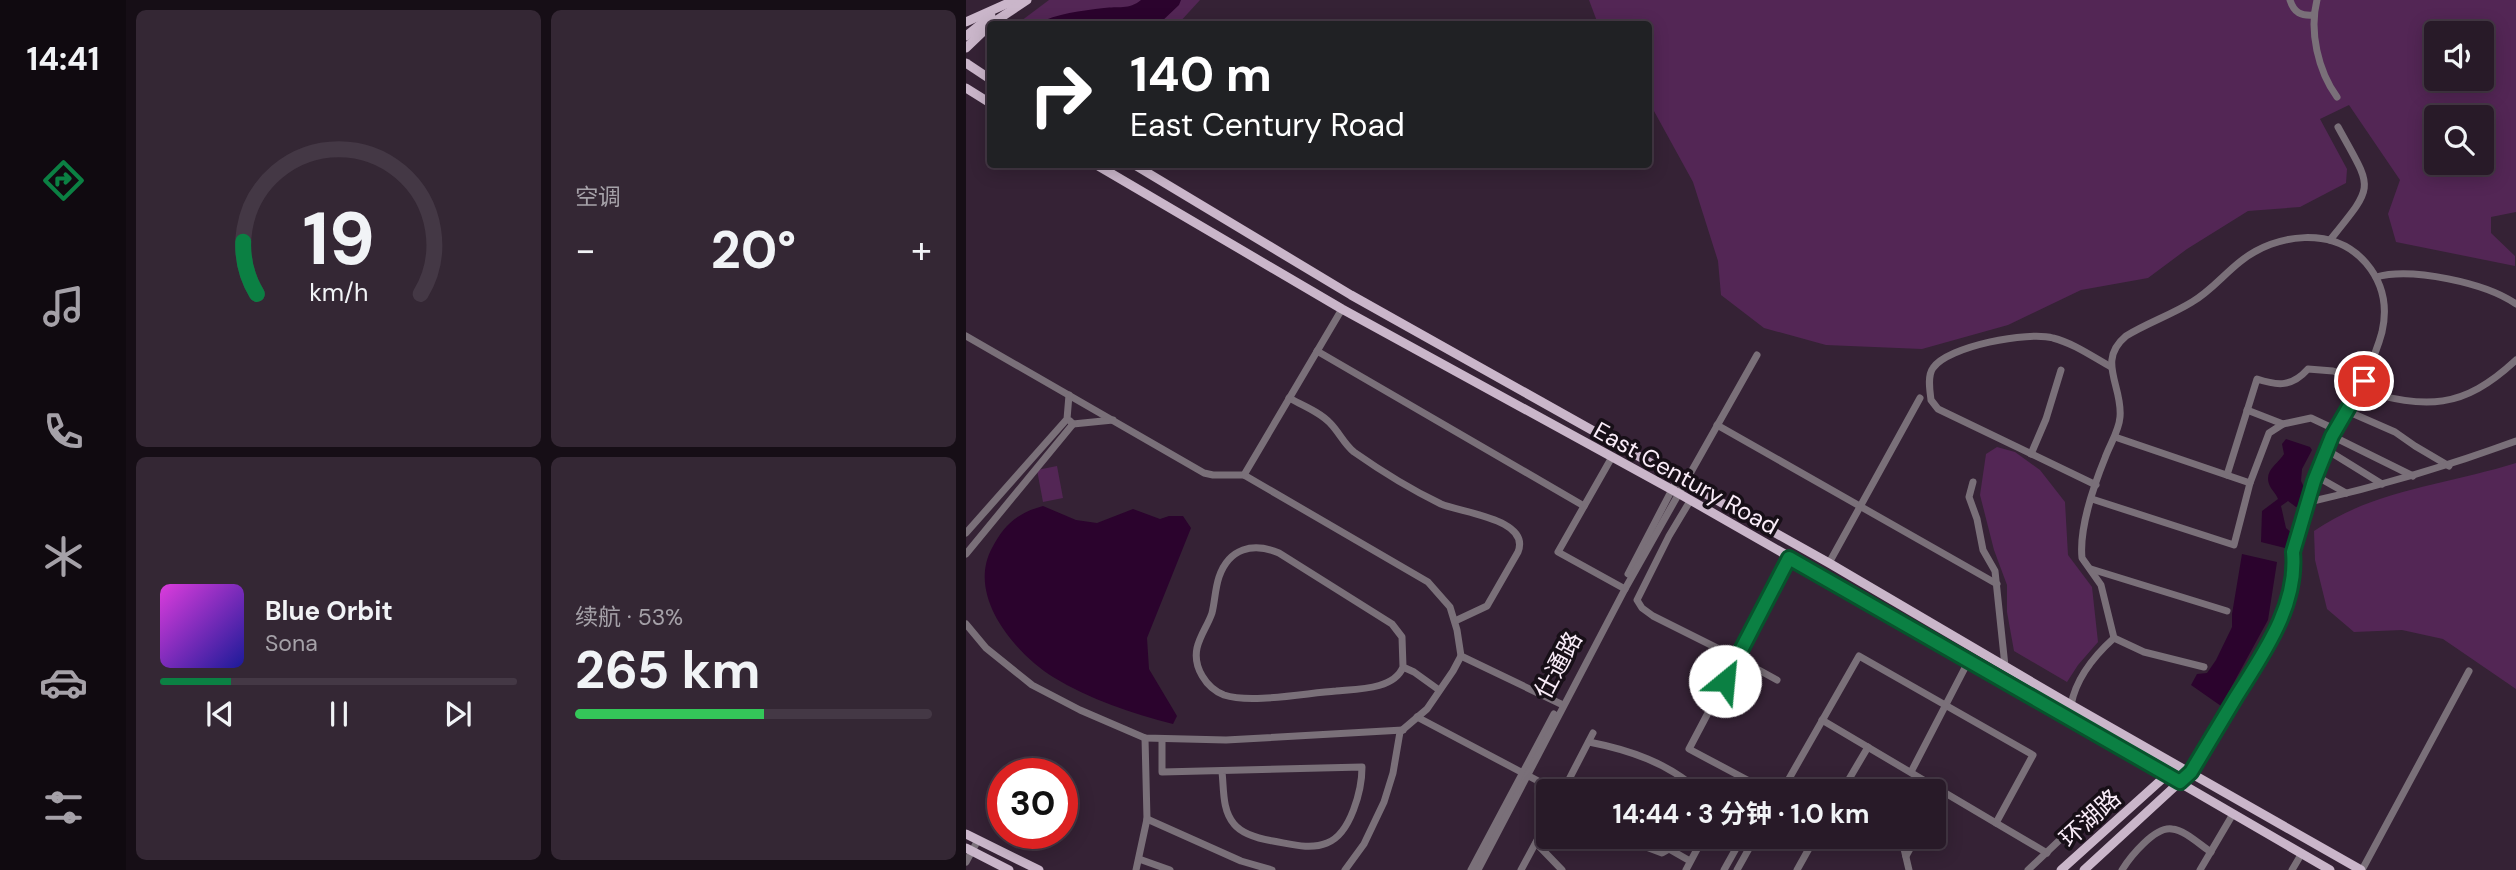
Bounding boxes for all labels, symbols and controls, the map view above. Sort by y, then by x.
map controls [2424,21,2494,175]
button: sound [2424,21,2494,91]
text: 14:41 [26,38,100,80]
text: 140 m [1130,42,1272,106]
icon: right [1015,49,1106,140]
text: East Century Road [1130,104,1405,146]
button: search [2424,105,2494,175]
icon: directions [39,156,88,205]
text: 空调 [575,182,621,212]
text: 19 [302,193,375,288]
text: 20° [711,216,796,284]
text: − [575,225,596,275]
text: + [911,225,932,275]
text: km/h [309,276,368,309]
icon: music [39,282,88,331]
pin [2334,351,2394,411]
icon: arrive [2345,362,2383,400]
icon: phone [39,407,88,456]
street label: East Century Road [1588,414,1784,542]
icon: climate [39,532,88,581]
text: Blue Orbit [265,594,393,628]
text: 续航 · 53% [575,602,683,632]
street label: 仕通路 [1527,626,1589,704]
text: Sona [265,628,318,658]
text: 265 km [575,636,760,704]
position arrow [1688,644,1762,718]
icon: car [39,658,88,707]
icon: previous [201,695,239,733]
icon: pause [320,695,358,733]
icon: next [439,695,477,733]
speed limit sign: 30 [987,758,1078,849]
street label: 环湖路 [2053,782,2127,854]
icon: filters [39,783,88,832]
text: 14:44 · 3 分钟 · 1.0 km [1613,797,1869,831]

